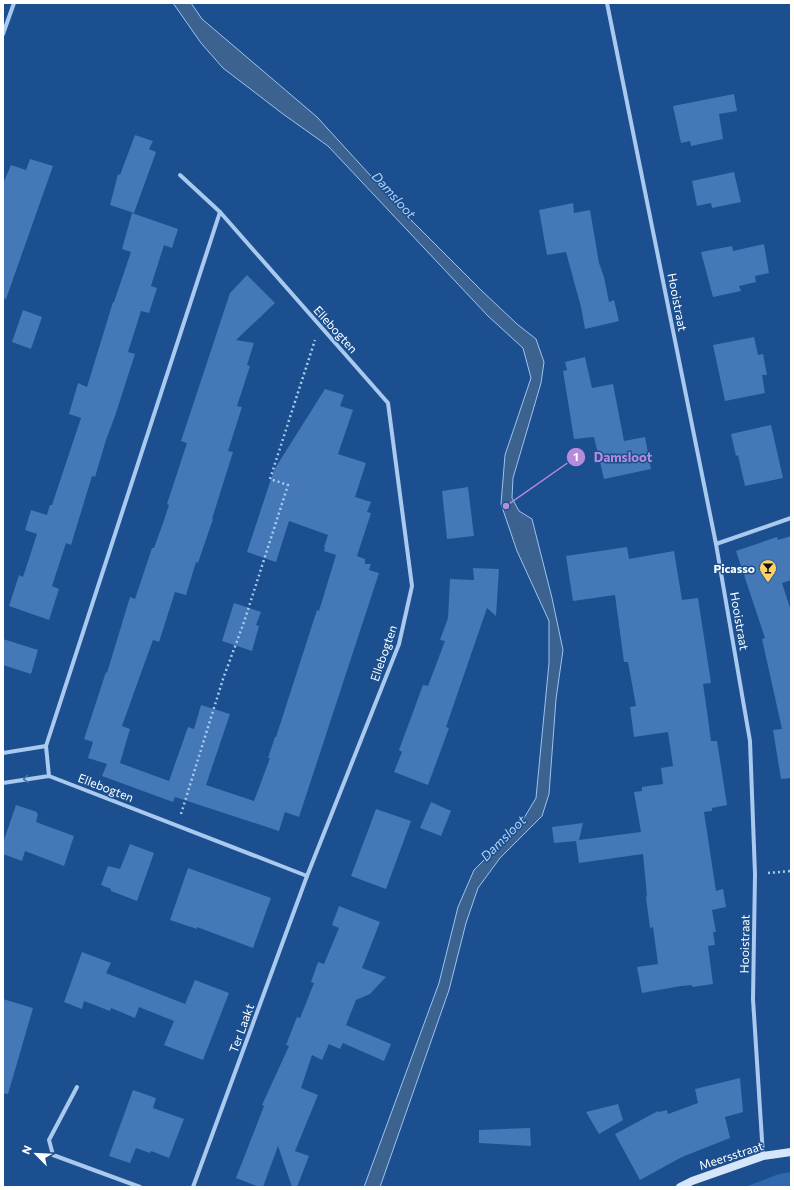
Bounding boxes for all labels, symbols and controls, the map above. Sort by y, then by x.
water label: Damsloot [369,168,420,222]
street label: Hooistraat [666,272,691,332]
street label: Ellebogten [311,303,361,355]
callout: Damsloot [566,444,660,469]
text: 1 [573,449,579,463]
text: Damsloot [594,449,653,465]
bar icon: Picasso [758,558,778,583]
place label: Picasso [713,561,755,575]
street label: Hooistraat [728,591,752,651]
street label: Ellebogten [367,623,399,683]
street label: Ellebogten [76,770,136,804]
one-way arrow [23,774,29,783]
water label: Damsloot [477,812,529,864]
street label: Hooistraat [736,914,752,974]
street label: Ter Laakt [226,1002,256,1054]
north arrow [16,1134,56,1174]
street label: Meersstraat [697,1138,765,1172]
text: N [19,1143,34,1156]

